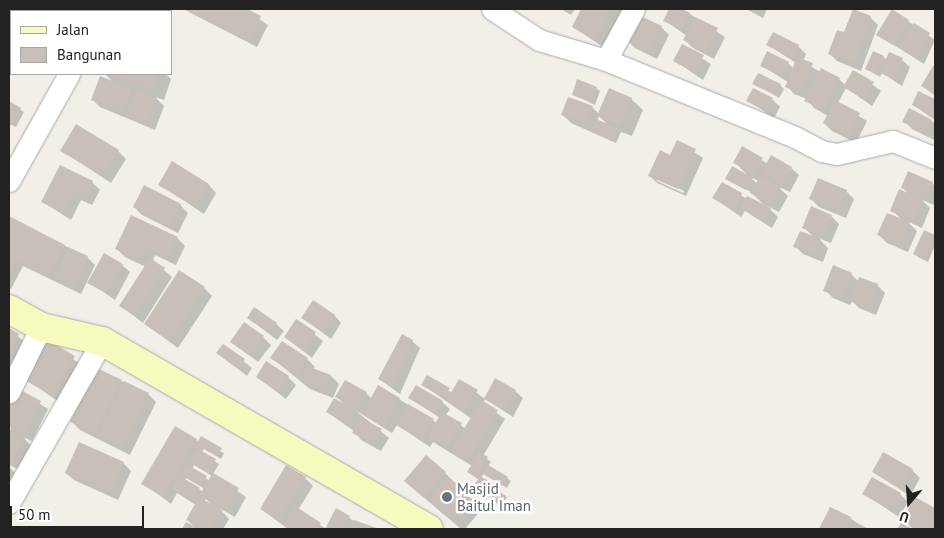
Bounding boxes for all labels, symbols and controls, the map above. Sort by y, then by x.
legend [10,10,172,75]
text: Jalan [57,20,89,39]
text: Bangunan [57,45,121,64]
north arrow [884,478,934,528]
place label: Masjid Baitul Iman [457,479,531,514]
marker: Masjid Baitul Iman [441,491,453,503]
scale bar [12,496,146,528]
text: 50 m [18,505,51,524]
text: U [897,507,911,527]

